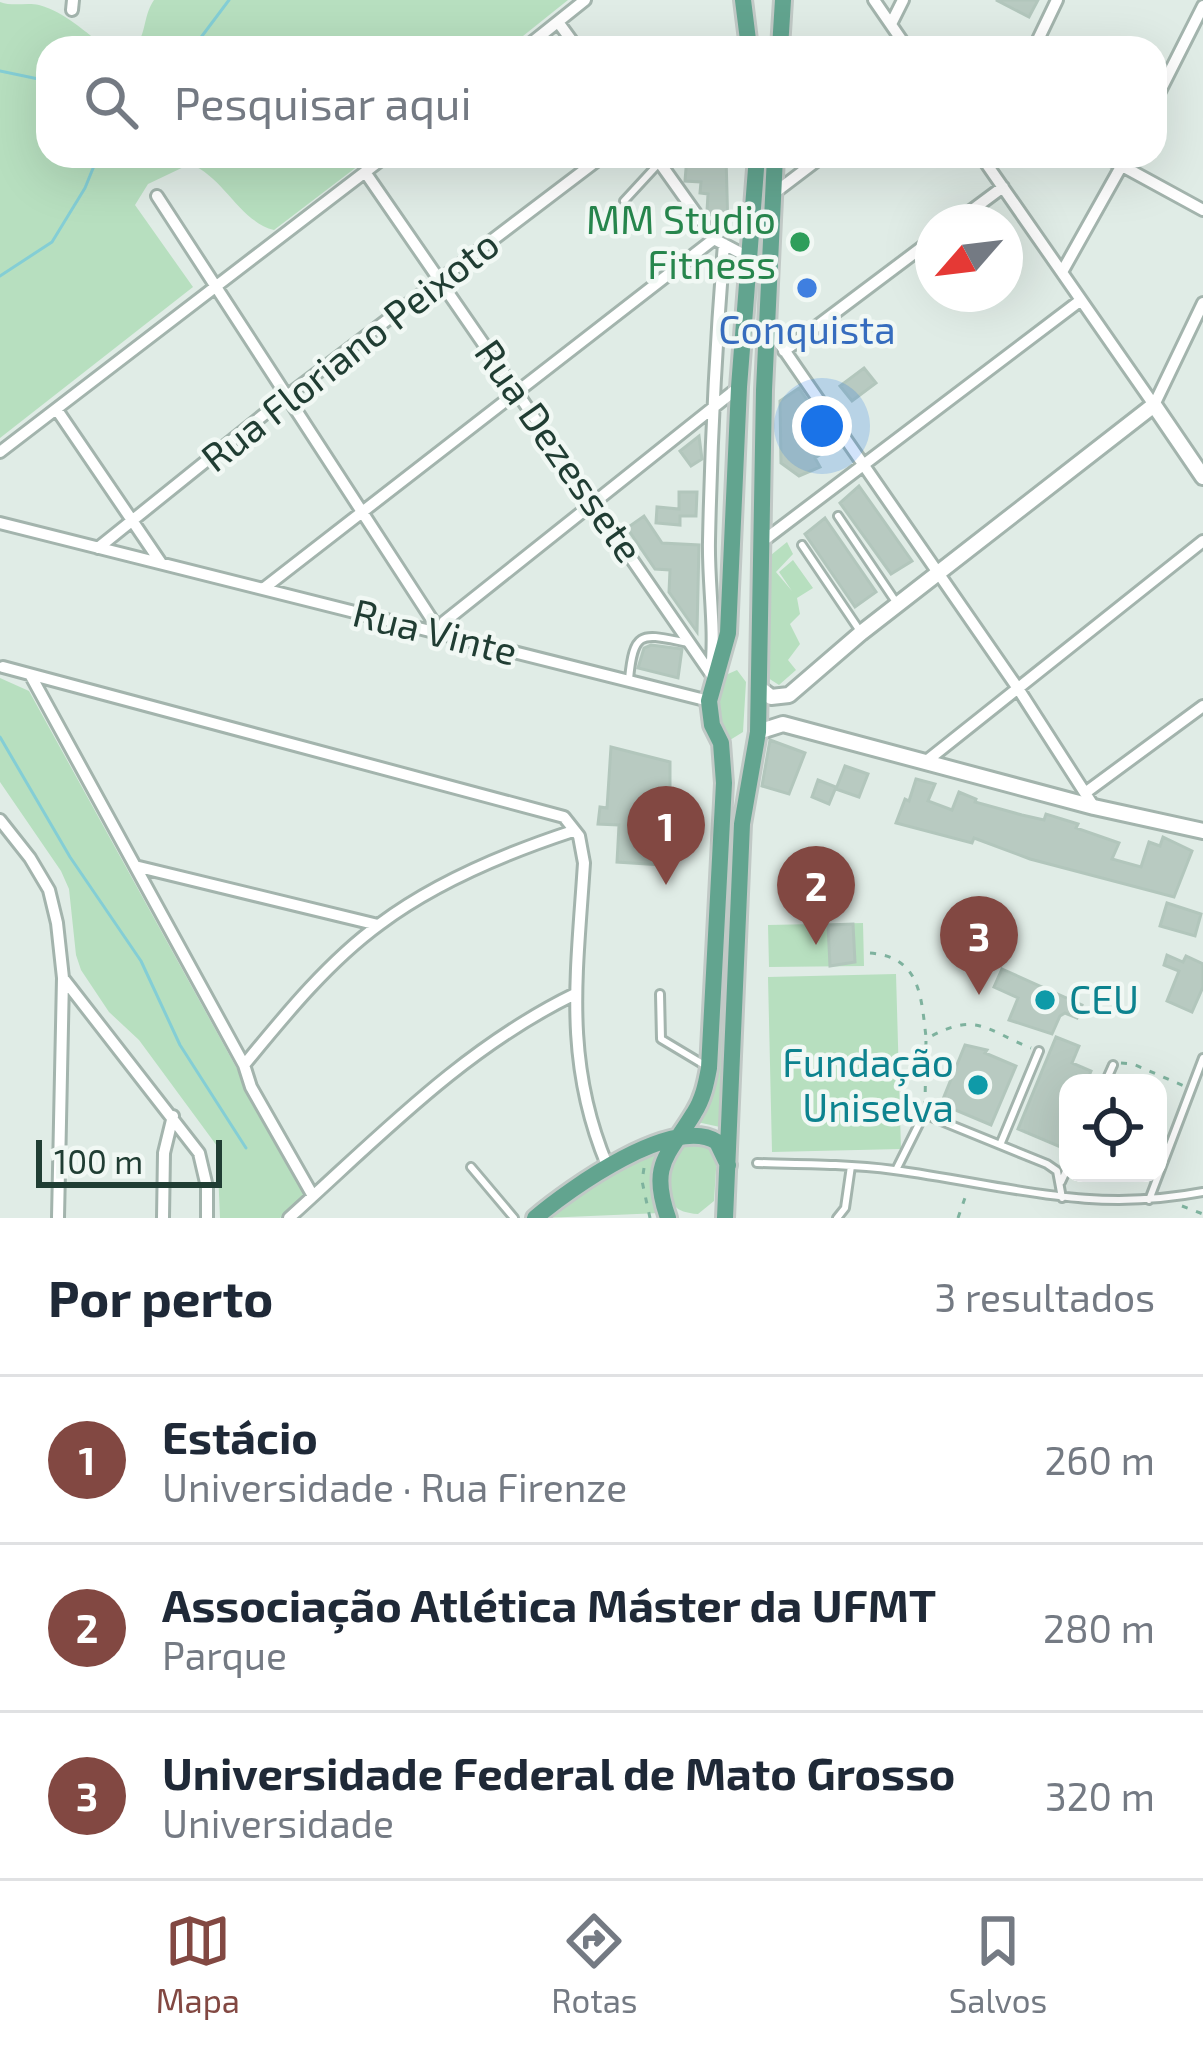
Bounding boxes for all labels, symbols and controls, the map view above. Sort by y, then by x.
search box [36,36,1167,168]
icon: search [78,69,144,135]
text: Pesquisar aqui [174,75,472,129]
place label: MM Studio Fitness [586,195,776,287]
north arrow [915,204,1023,312]
street label: Rua Floriano Peixoto [191,219,507,480]
marker: MM Studio Fitness [787,229,813,255]
marker: Conquista [794,275,820,301]
place label: Conquista [718,305,896,352]
street label: Rua Dezessete [466,330,654,570]
your location [792,396,852,456]
street label: Rua Vinte [348,587,522,674]
pin: 1 [627,786,705,885]
pin: 2 [777,846,855,945]
pin: 3 [940,896,1018,995]
place label: CEU [1069,975,1139,1022]
marker: CEU [1032,987,1058,1013]
place label: Fundação Uniselva [782,1038,954,1130]
marker: Fundação Uniselva [965,1072,991,1098]
map controls [1059,1074,1167,1182]
button: locate [1059,1074,1167,1182]
scale bar [36,1134,222,1187]
text: 100 m [54,1141,143,1181]
text: Por perto [48,1266,273,1327]
text: 3 resultados [935,1273,1155,1320]
text: Estácio [162,1409,318,1463]
text: 1 [79,1436,95,1483]
text: 260 m [1044,1436,1155,1483]
text: Universidade · Rua Firenze [162,1463,627,1510]
text: Associação Atlética Máster da UFMT [162,1577,936,1631]
text: 2 [76,1604,98,1651]
text: 280 m [1043,1604,1155,1651]
text: Parque [162,1631,287,1678]
text: Universidade Federal de Mato Grosso [162,1745,955,1799]
text: 3 [76,1772,98,1819]
text: 320 m [1045,1772,1155,1819]
text: Universidade [162,1799,394,1846]
tab: Mapa [156,1908,240,2020]
tab: Rotas [551,1908,638,2020]
tab: Salvos [949,1908,1047,2020]

